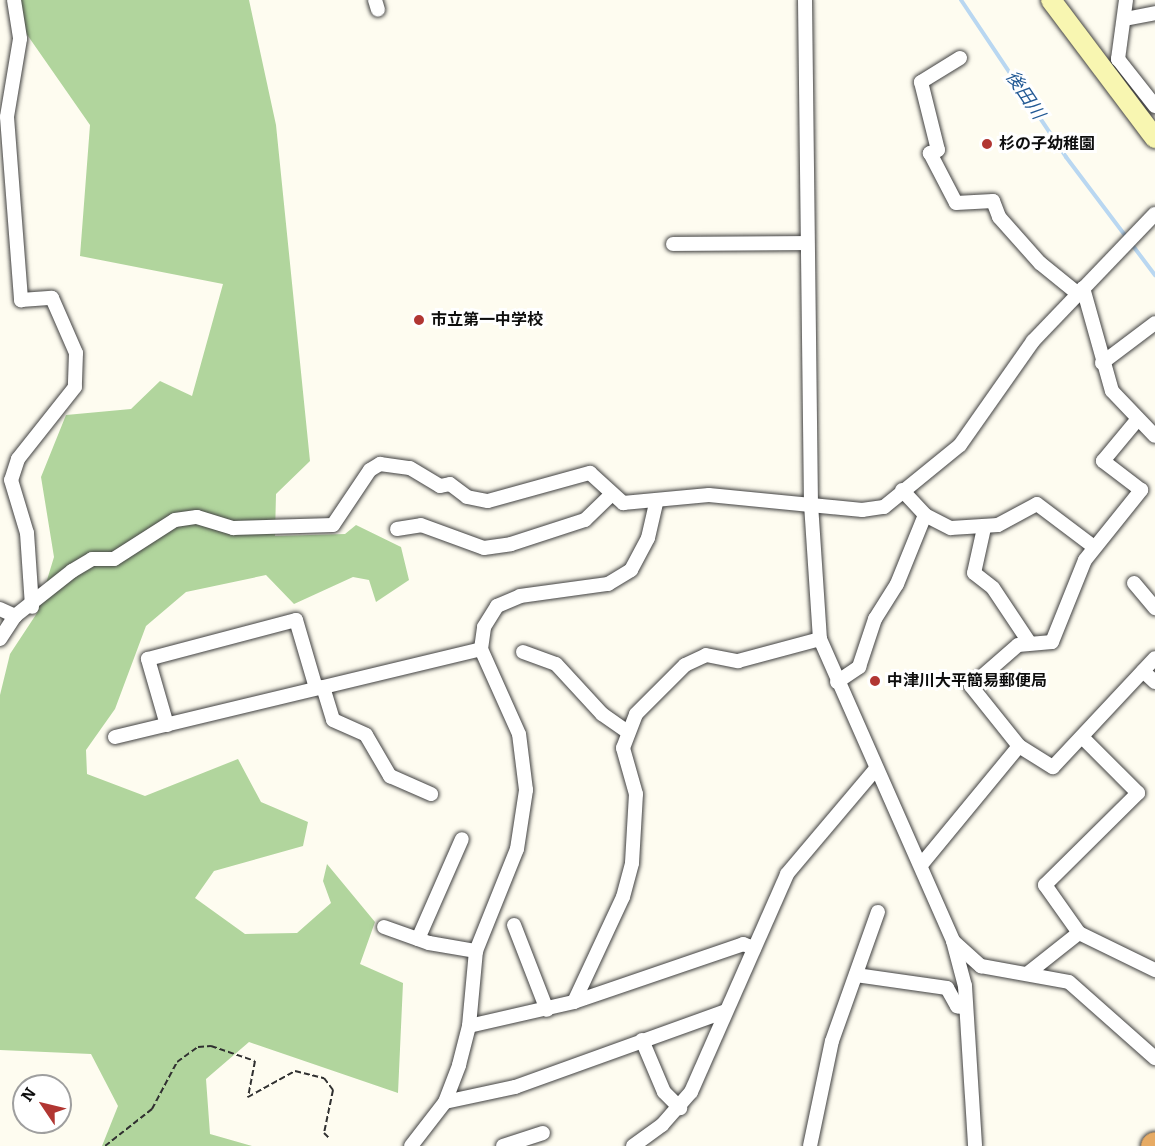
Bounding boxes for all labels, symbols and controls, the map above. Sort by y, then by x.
water label: 後田川 [1001,67,1049,123]
place label: 杉の子幼稚園 [999,134,1095,154]
marker: 杉の子幼稚園 [980,137,994,151]
place label: 市立第一中学校 [431,310,543,330]
marker: 市立第一中学校 [412,313,426,327]
place label: 中津川大平簡易郵便局 [887,671,1047,691]
marker: 中津川大平簡易郵便局 [868,674,882,688]
north arrow [12,1074,72,1134]
text: N [17,1084,40,1105]

